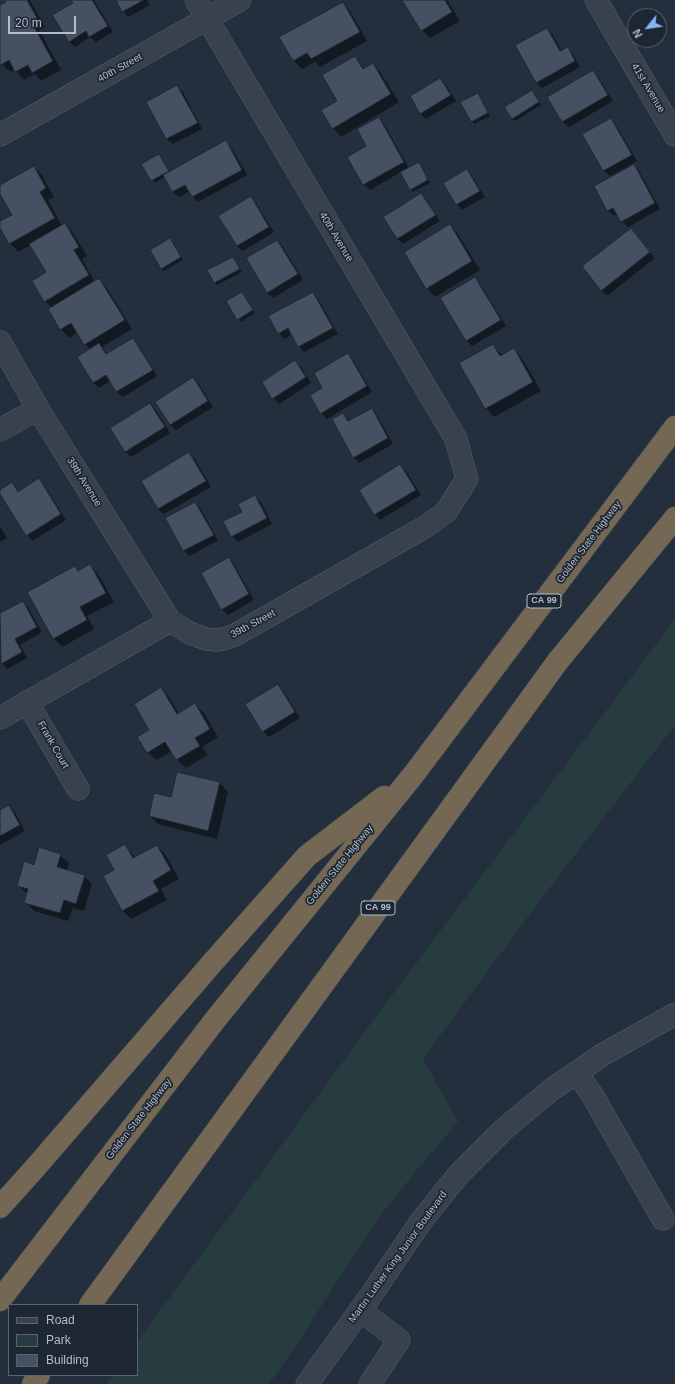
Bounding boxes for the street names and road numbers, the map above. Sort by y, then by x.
street label: 40th Street [96,51,144,85]
street label: 41st Avenue [629,61,667,115]
street label: 40th Avenue [316,210,356,264]
street label: 39th Avenue [64,455,104,509]
street label: Golden State Highway [554,499,624,585]
road number: CA 99 [527,594,561,608]
street label: 39th Street [229,607,277,641]
street label: Frank Court [35,719,71,771]
street label: Golden State Highway [304,823,376,907]
road number: CA 99 [361,901,395,915]
street label: Golden State Highway [104,1076,174,1162]
street label: Martin Luther King Junior Boulevard [346,1189,450,1325]

